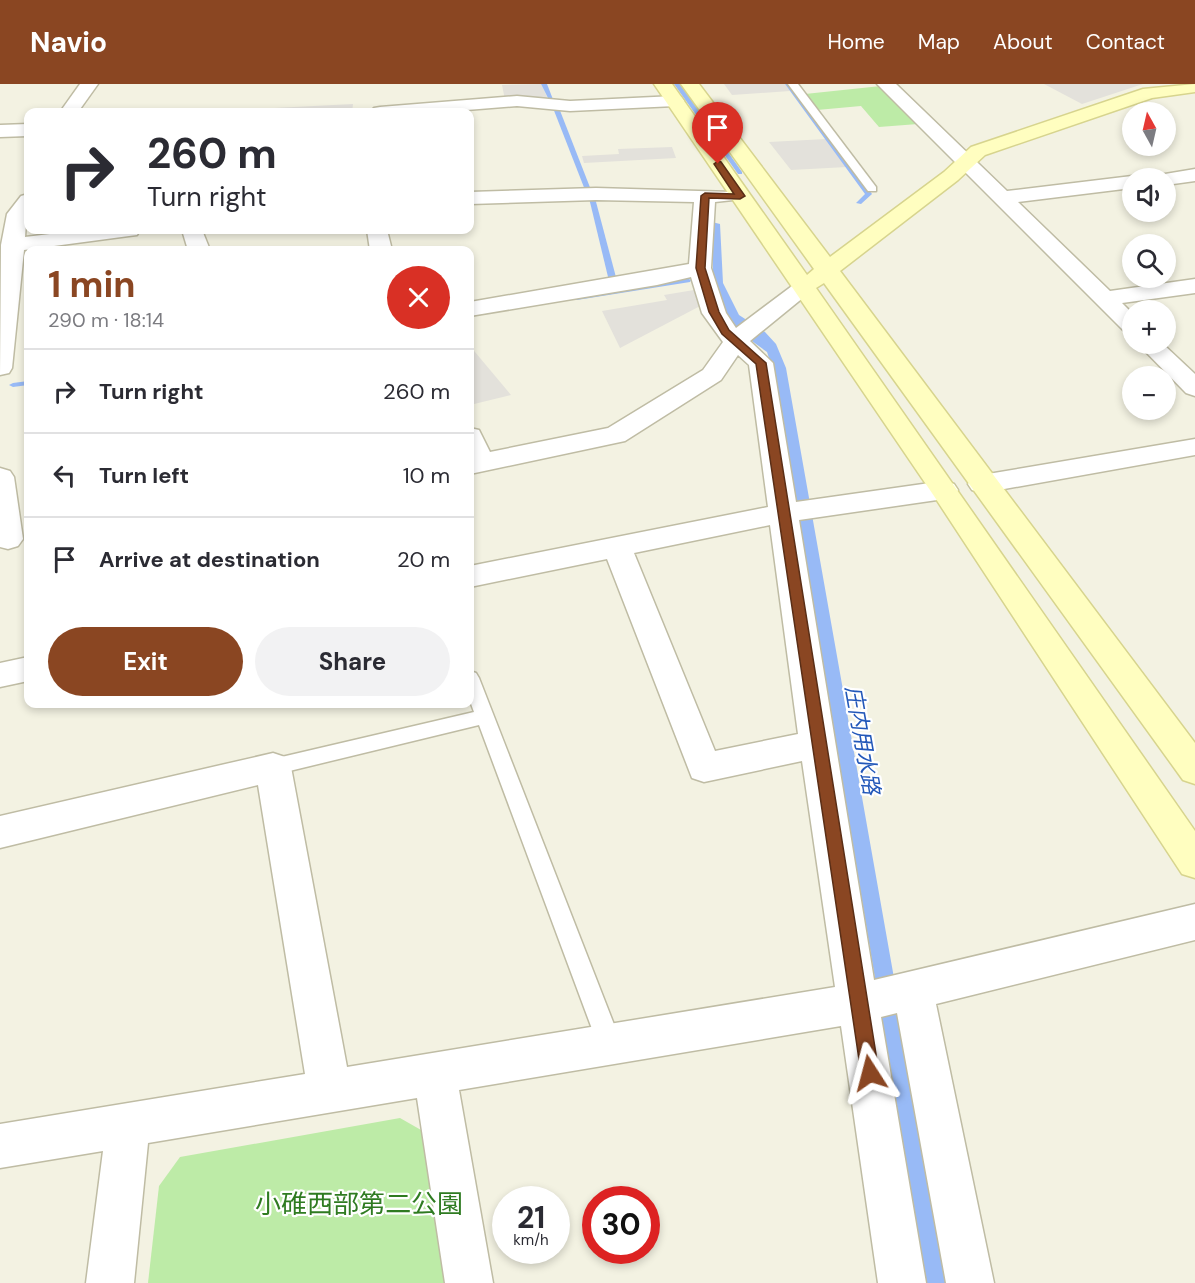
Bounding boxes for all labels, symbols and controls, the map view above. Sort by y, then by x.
text: Navio [30,24,107,61]
text: Home [827,28,885,56]
text: Map [918,28,960,56]
text: About [993,28,1053,56]
text: Contact [1086,28,1165,56]
pin [692,102,743,164]
north arrow [1122,102,1176,156]
map controls [1122,102,1176,420]
icon: arrive [701,111,734,144]
text: 260 m [147,126,277,181]
icon: right [48,132,126,210]
button: sound [1122,168,1176,222]
text: Turn right [147,179,267,214]
button: search [1122,234,1176,288]
text: 1 min [48,261,136,308]
button: close [387,266,450,329]
button: + [1122,300,1176,354]
text: 290 m · 18:14 [48,307,164,333]
button: − [1122,366,1176,420]
icon: right [48,375,81,408]
text: Turn right [99,377,204,406]
text: 260 m [383,377,450,406]
icon: left [48,459,81,492]
text: Turn left [99,461,189,490]
text: 10 m [403,461,450,490]
icon: arrive [48,543,81,576]
text: Arrive at destination [99,545,320,574]
text: 20 m [397,545,450,574]
button: Exit [48,627,243,696]
button: Share [255,627,450,696]
water label: 庄内用水路 [839,683,887,799]
position arrow [838,1041,902,1105]
speed limit sign: 30 [582,1186,660,1264]
park label: 小碓西部第二公園 [255,1187,463,1221]
text: 21 [517,1198,545,1237]
text: km/h [513,1230,549,1250]

